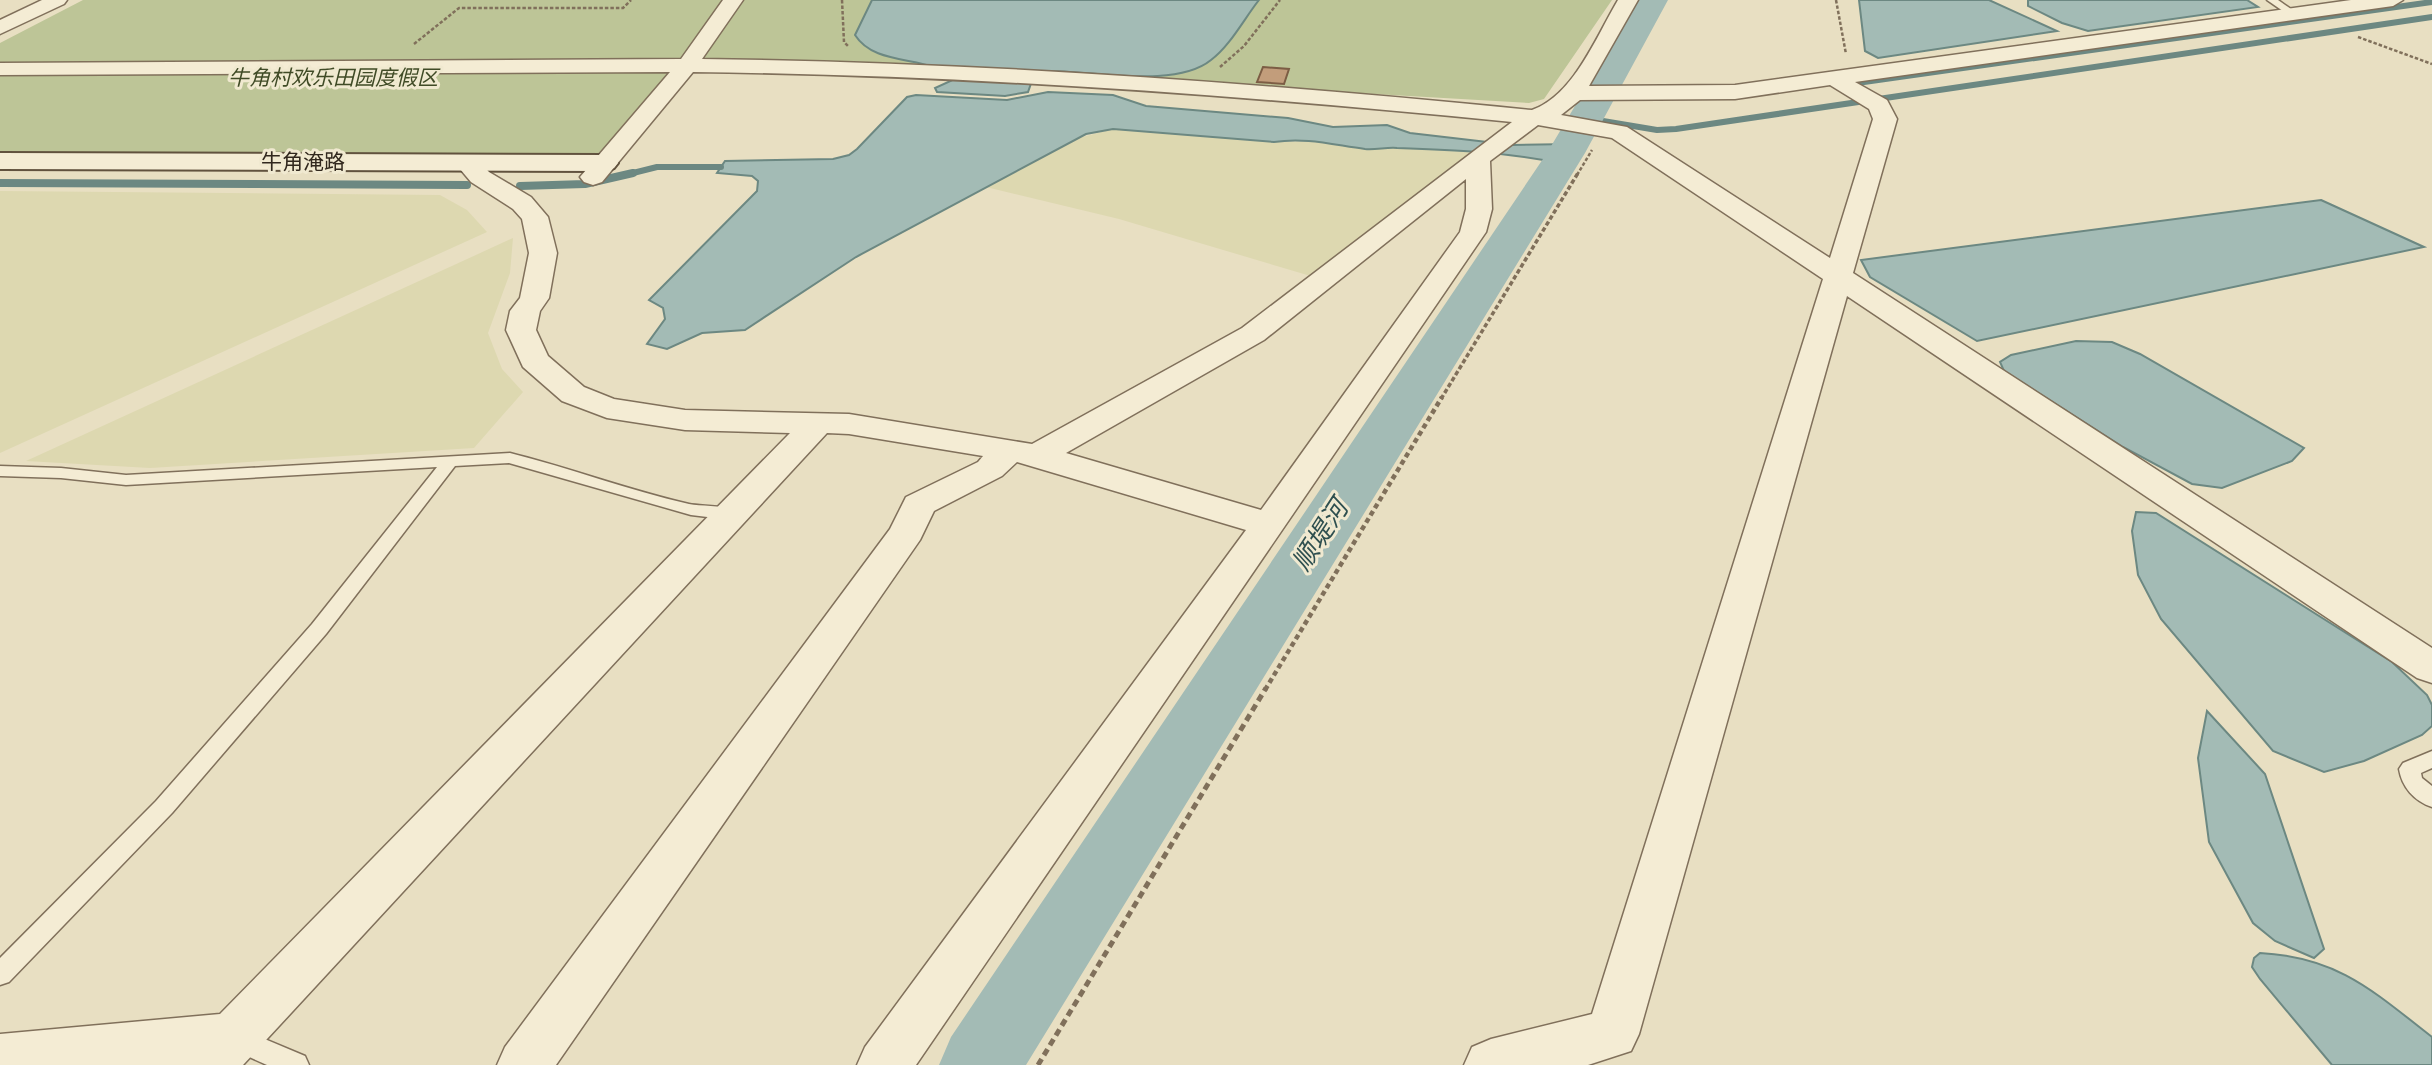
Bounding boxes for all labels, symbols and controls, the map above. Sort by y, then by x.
park label: 牛角村欢乐田园度假区 [228,66,441,90]
street label: 牛角淹路 [261,150,345,174]
water label: 顺堤河 [1287,490,1357,576]

